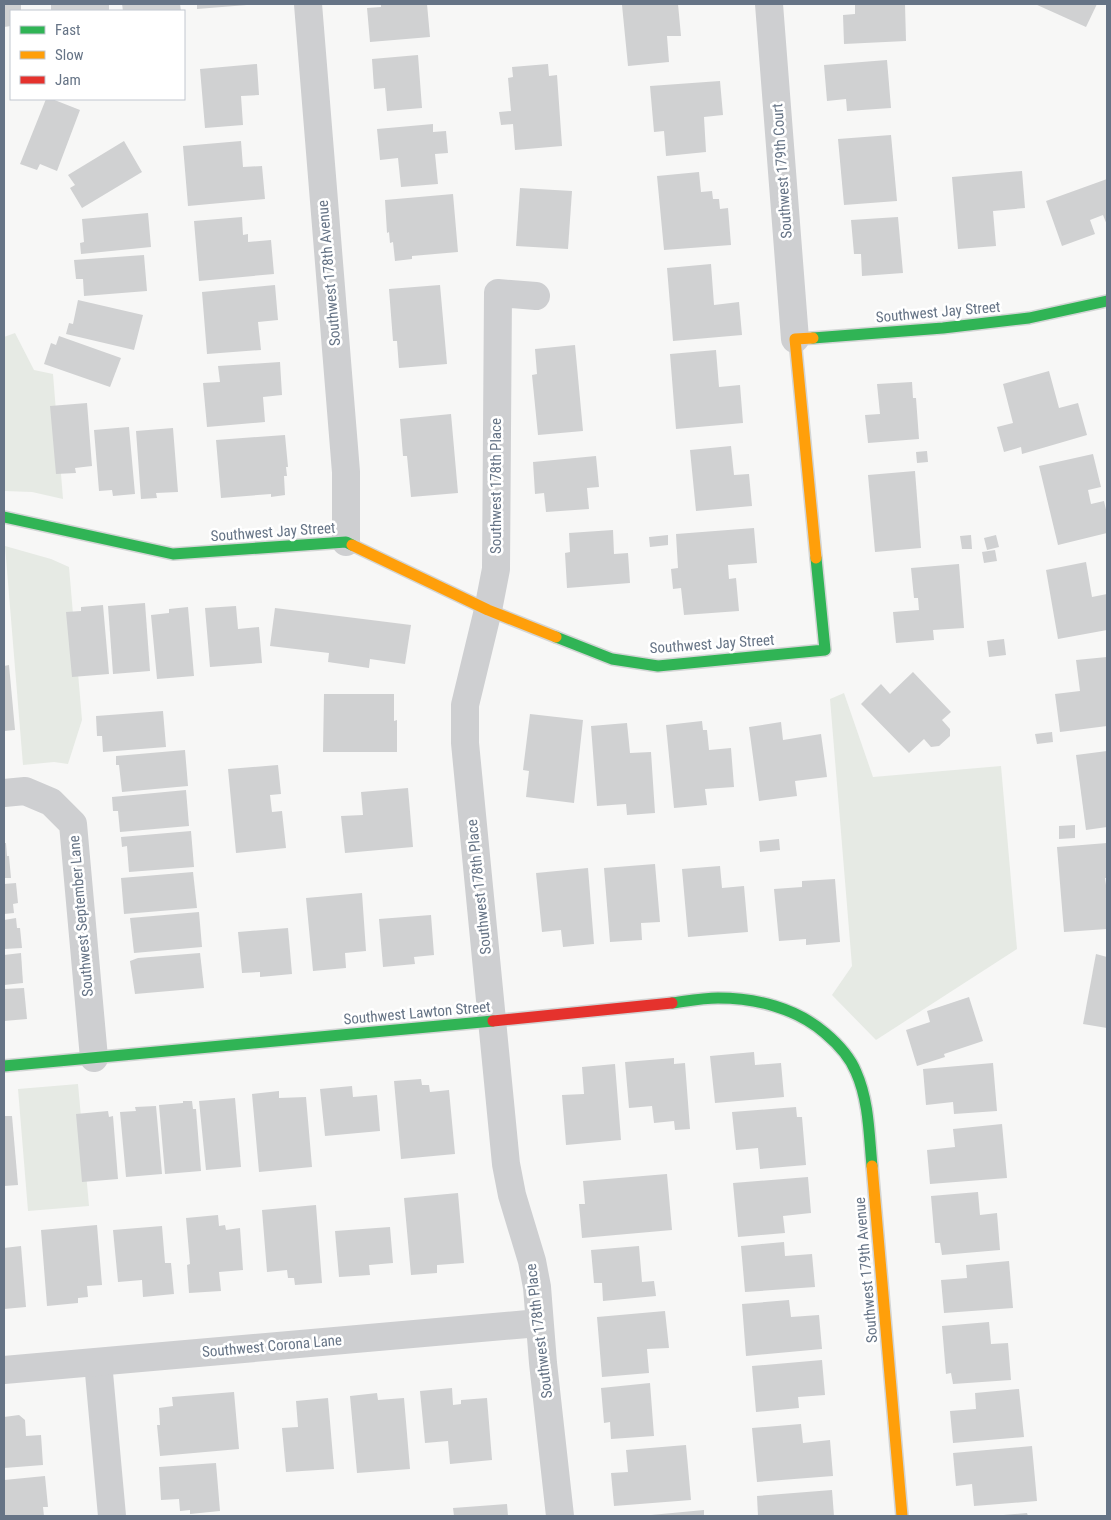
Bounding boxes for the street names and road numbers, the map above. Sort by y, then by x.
street label: Southwest 179th Court [768,103,796,239]
street label: Southwest 178th Avenue [314,199,344,347]
street label: Southwest Jay Street [875,298,1001,326]
street label: Southwest 178th Place [487,418,505,554]
street label: Southwest Jay Street [210,519,336,545]
street label: Southwest Jay Street [649,631,775,657]
street label: Southwest 178th Place [463,818,495,956]
street label: Southwest September Lane [65,835,97,997]
street label: Southwest Lawton Street [343,998,491,1028]
street label: Southwest 179th Avenue [851,1196,881,1344]
street label: Southwest 178th Place [522,1262,556,1400]
street label: Southwest Corona Lane [201,1331,343,1361]

